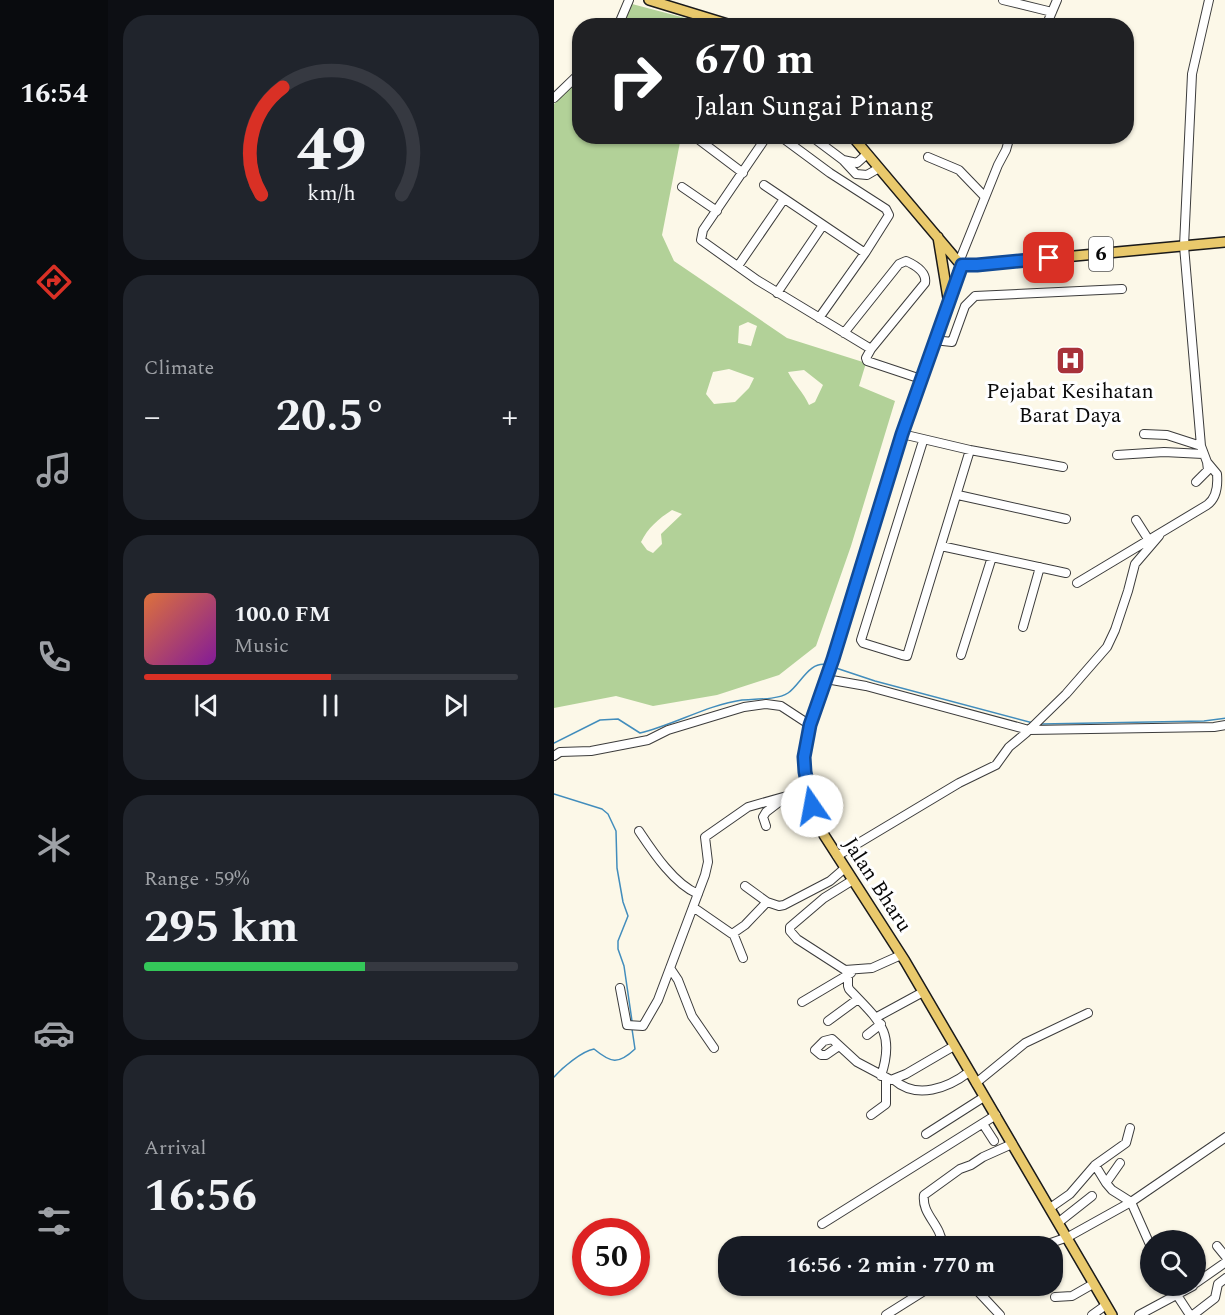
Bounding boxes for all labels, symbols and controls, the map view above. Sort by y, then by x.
text: 670 m [695,29,814,92]
icon: right [596,42,674,120]
text: 16:54 [20,73,88,115]
text: Jalan Sungai Pinang [695,86,934,128]
text: 49 [296,103,366,198]
text: km/h [307,177,355,210]
pin [1023,232,1074,283]
road number: 6 [1089,237,1113,271]
icon: arrive [1032,241,1065,274]
icon: directions [33,261,75,303]
hospital icon: Pejabat Kesihatan Barat Daya [1054,345,1086,377]
text: Climate [144,353,214,383]
place label: Pejabat Kesihatan Barat Daya [986,376,1154,432]
text: 20.5° [276,382,386,451]
text: − [144,392,161,442]
text: + [501,392,518,442]
icon: music [33,449,75,491]
text: 100.0 FM [234,598,331,631]
text: Music [234,631,289,661]
icon: phone [33,636,75,678]
icon: previous [190,689,223,722]
icon: pause [314,689,347,722]
icon: next [439,689,472,722]
position arrow [780,774,844,838]
icon: climate [33,824,75,866]
street label: Jalan Bharu [834,831,920,939]
text: Range · 59% [144,864,249,894]
text: 295 km [144,893,299,962]
icon: car [33,1012,75,1054]
text: Arrival [144,1133,206,1163]
text: 16:56 [144,1162,257,1231]
icon: filters [33,1200,75,1242]
speed limit sign: 50 [572,1218,650,1296]
map controls [1140,1230,1206,1296]
button: search [1140,1230,1206,1296]
text: 16:56 · 2 min · 770 m [786,1249,995,1282]

